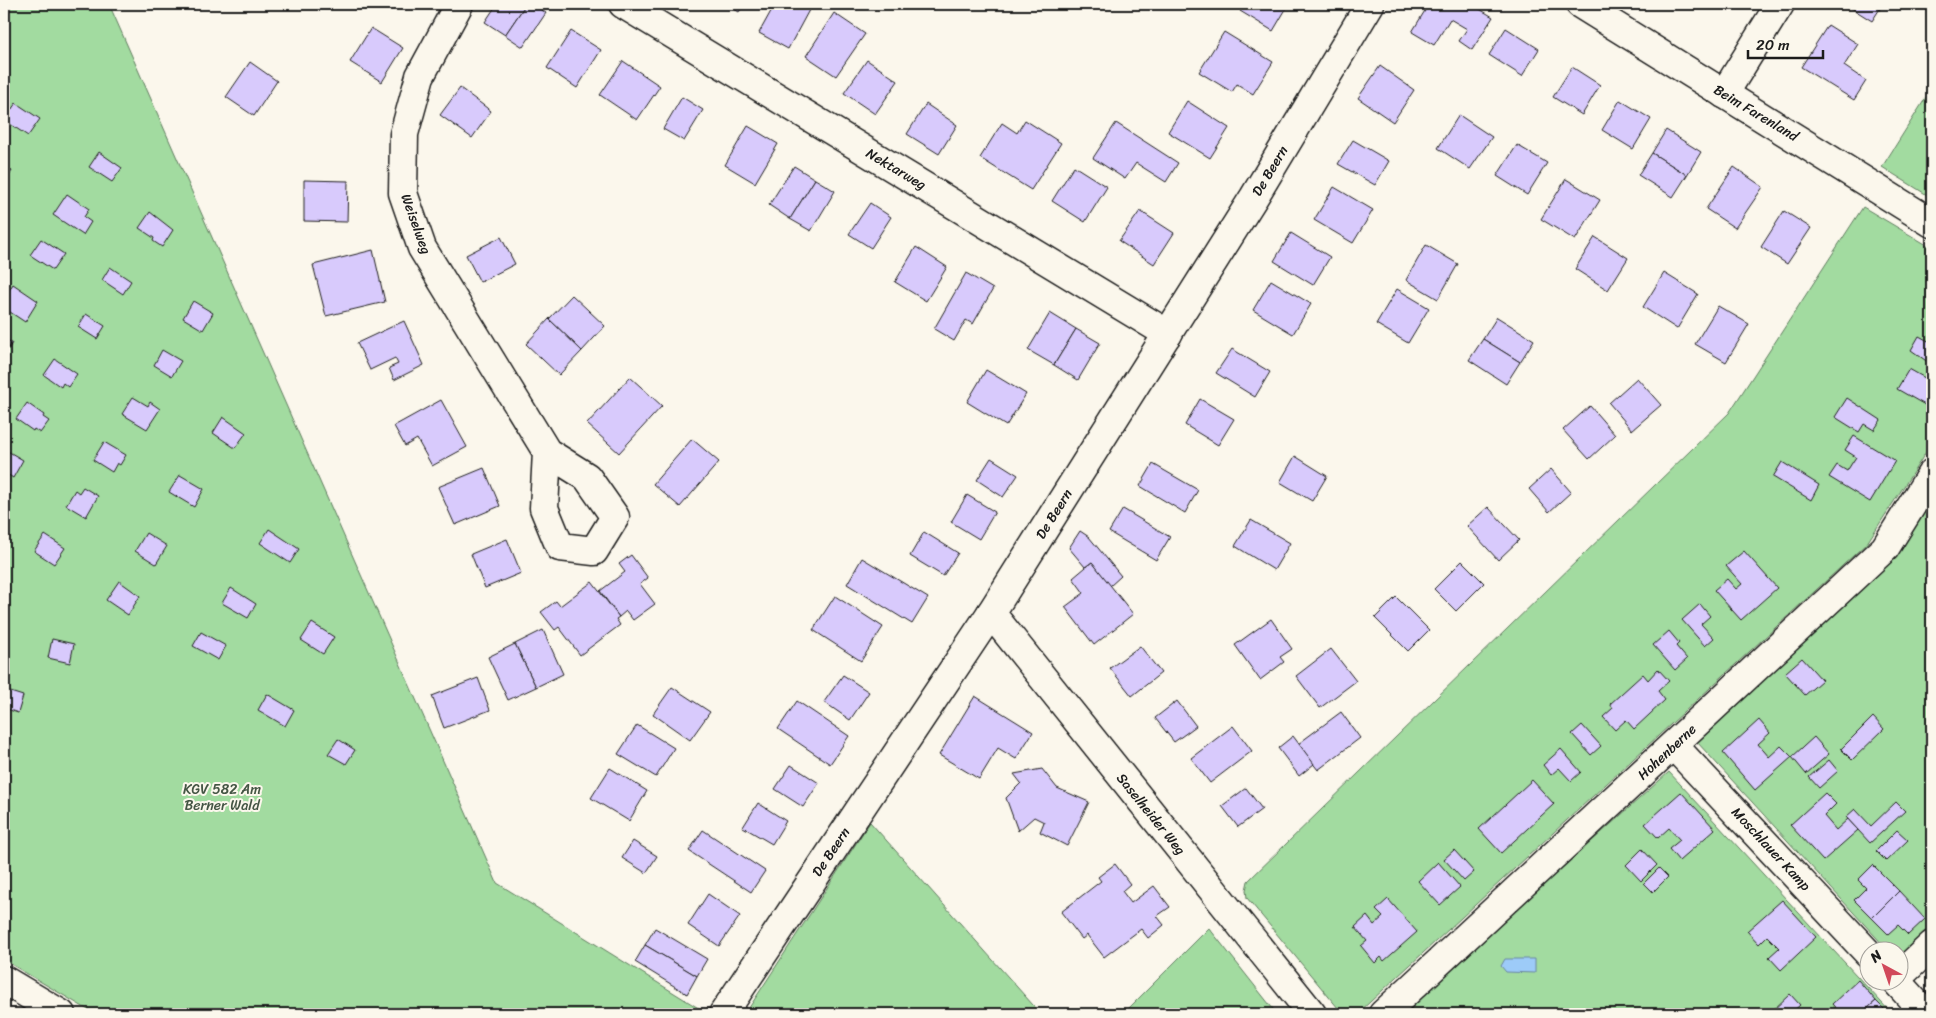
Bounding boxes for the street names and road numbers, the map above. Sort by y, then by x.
street label: Beim Farenland [1709,78,1805,149]
street label: De Beern [1245,140,1295,201]
street label: Nektarweg [861,141,931,197]
street label: Weiselweg [393,190,439,258]
street label: De Beern [1029,483,1080,544]
street label: Hohenberne [1631,718,1703,786]
street label: Saselheider Weg [1110,767,1192,861]
street label: Moschlauer Kamp [1725,801,1817,897]
street label: De Beern [805,822,857,882]

